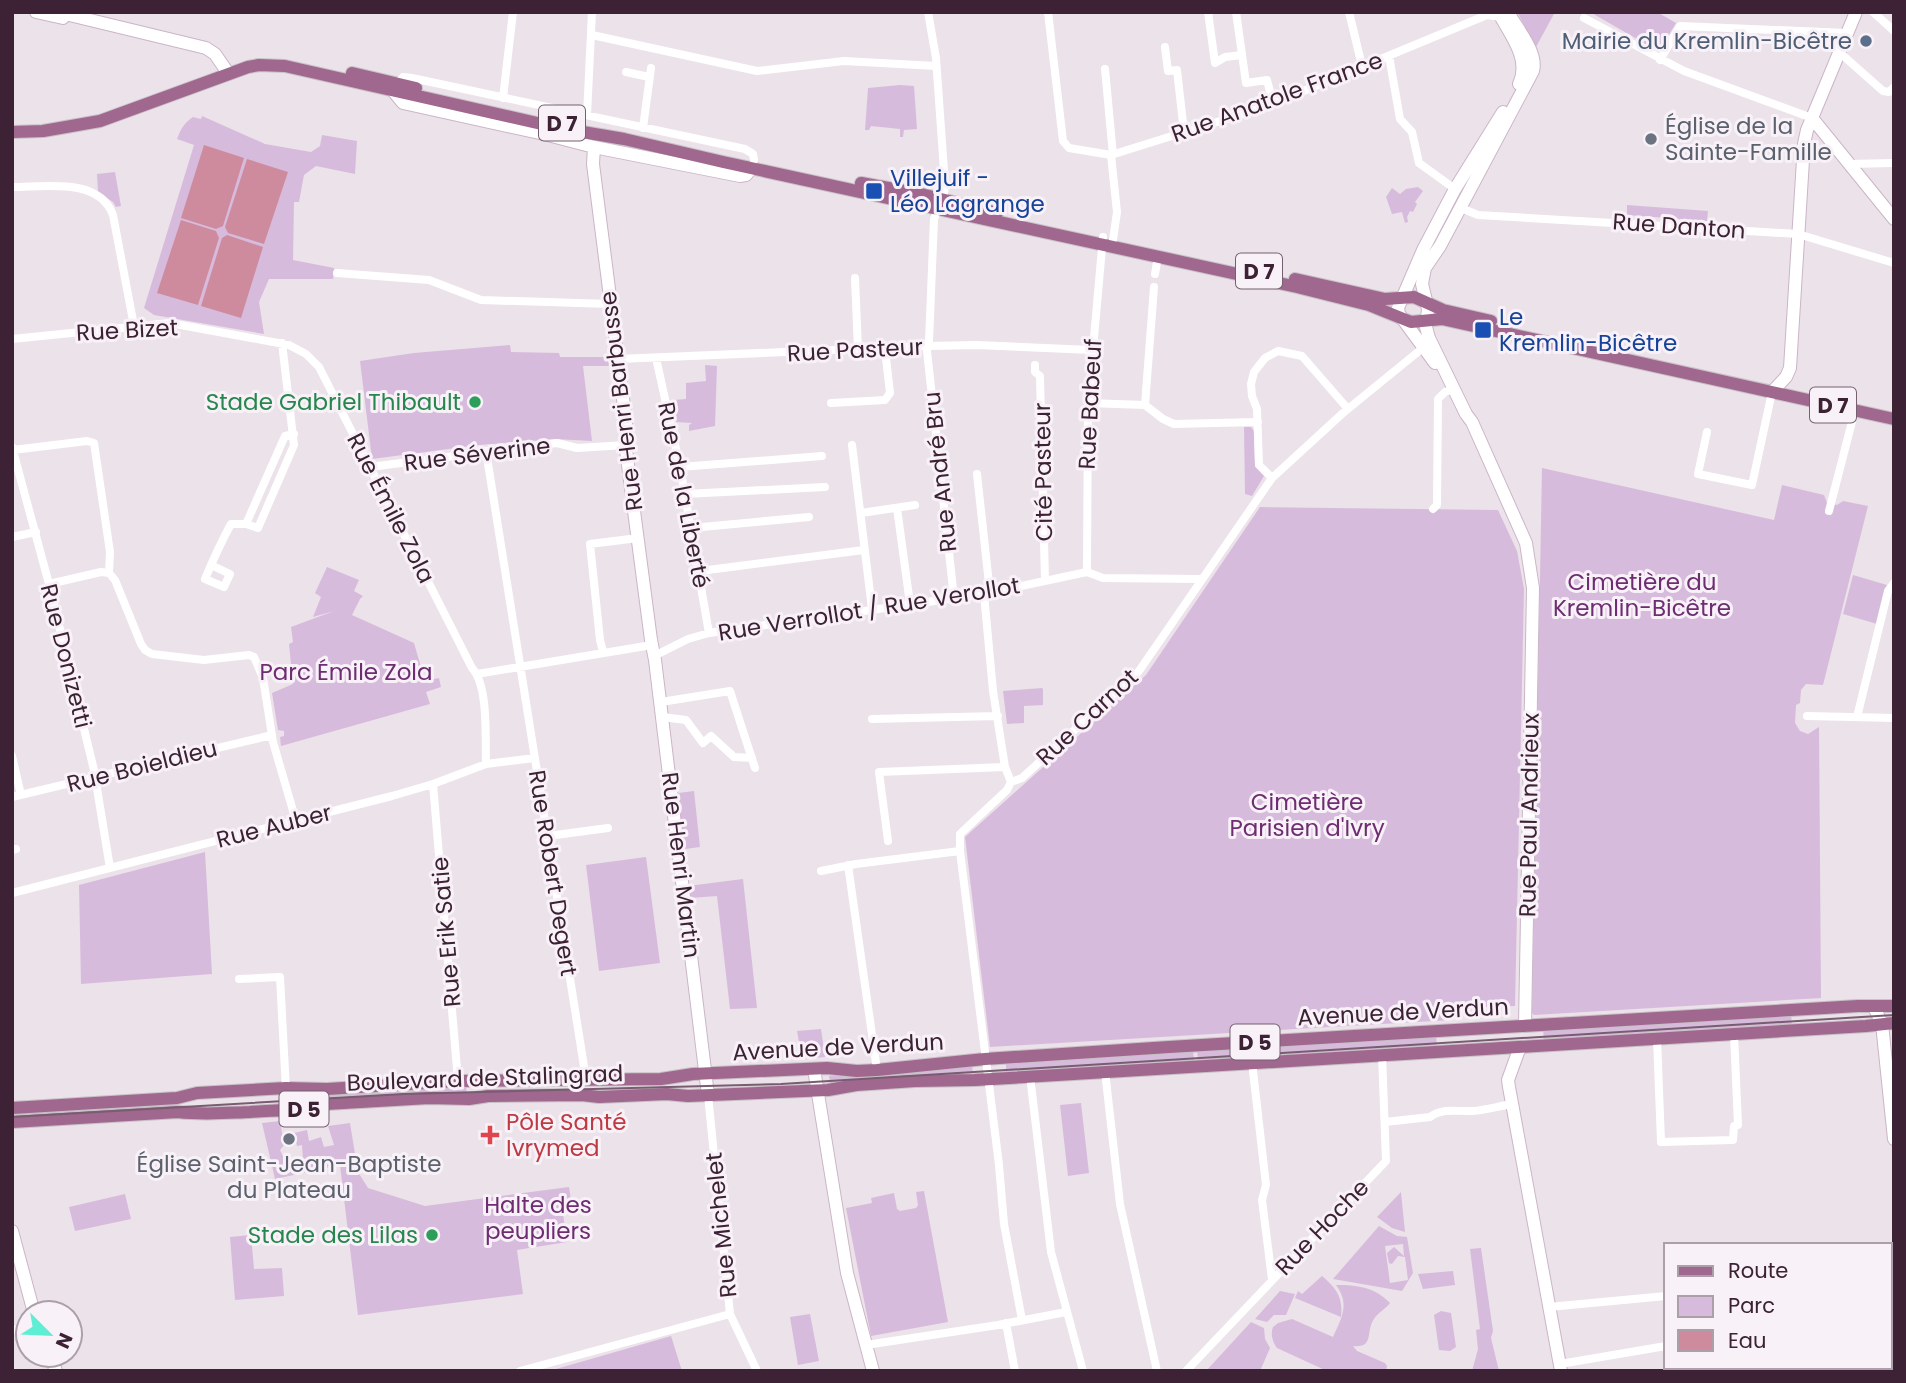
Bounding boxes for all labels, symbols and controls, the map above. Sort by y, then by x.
place label: Mairie du Kremlin-Bicêtre [1562,25,1852,57]
marker: Mairie du Kremlin-Bicêtre [1858,33,1874,49]
street label: Rue Anatole France [1167,44,1387,150]
road number: D 7 [539,106,585,140]
place label: Église de la Sainte-Famille [1665,110,1832,168]
marker: Église de la Sainte-Famille [1643,131,1659,147]
place label: Villejuif - Léo Lagrange [890,162,1045,220]
marker: Villejuif - Léo Lagrange [864,181,884,201]
street label: Rue Danton [1611,205,1747,247]
road number: D 7 [1236,254,1282,288]
street label: Rue Henri Barbusse [592,289,650,513]
place label: Le Kremlin-Bicêtre [1499,301,1677,359]
street label: Rue Bizet [75,311,179,349]
marker: Le Kremlin-Bicêtre [1473,320,1493,340]
street label: Rue Pasteur [786,330,924,370]
street label: Rue Babeuf [1071,338,1109,470]
place label: Stade Gabriel Thibault [206,386,461,418]
road number: D 7 [1810,388,1856,422]
street label: Rue André Bru [916,390,964,554]
marker: Stade Gabriel Thibault [467,394,483,410]
street label: Rue de la Liberté [650,399,718,591]
street label: Cité Pasteur [1026,402,1060,542]
street label: Rue Émile Zola [339,427,443,589]
street label: Rue Séverine [402,429,552,479]
park label: Cimetière du Kremlin-Bicêtre [1553,566,1731,624]
street label: Rue Verrollot / Rue Verollot [716,569,1022,649]
street label: Rue Donizetti [33,581,99,731]
park label: Parc Émile Zola [259,656,433,688]
street label: Rue Carnot [1029,661,1145,773]
street label: Rue Paul Andrieux [1511,712,1547,918]
street label: Rue Boieldieu [64,732,220,800]
street label: Rue Robert Degert [521,768,585,978]
street label: Rue Henri Martin [654,770,708,960]
park label: Cimetière Parisien d'Ivry [1229,786,1385,844]
street label: Rue Auber [213,796,335,856]
street label: Rue Erik Satie [424,856,468,1008]
street label: Avenue de Verdun [1296,990,1510,1034]
road number: D 5 [1230,1024,1280,1060]
street label: Avenue de Verdun [731,1025,945,1069]
street label: Boulevard de Stalingrad [346,1057,624,1099]
road number: D 5 [280,1092,328,1126]
place label: Pôle Santé Ivrymed [506,1106,627,1164]
marker: Pôle Santé Ivrymed [480,1125,500,1145]
marker: Église Saint-Jean-Baptiste du Plateau [281,1131,297,1147]
place label: Église Saint-Jean-Baptiste du Plateau [137,1148,441,1206]
street label: Rue Michelet [697,1151,745,1299]
street label: Rue Hoche [1268,1172,1376,1282]
park label: Halte des peupliers [484,1189,592,1247]
place label: Stade des Lilas [248,1219,418,1251]
marker: Stade des Lilas [424,1227,440,1243]
legend [1664,1243,1892,1369]
text: Route [1728,1256,1788,1285]
text: Parc [1728,1291,1775,1320]
north arrow [14,1299,84,1369]
text: Eau [1728,1326,1766,1355]
text: N [49,1329,79,1353]

